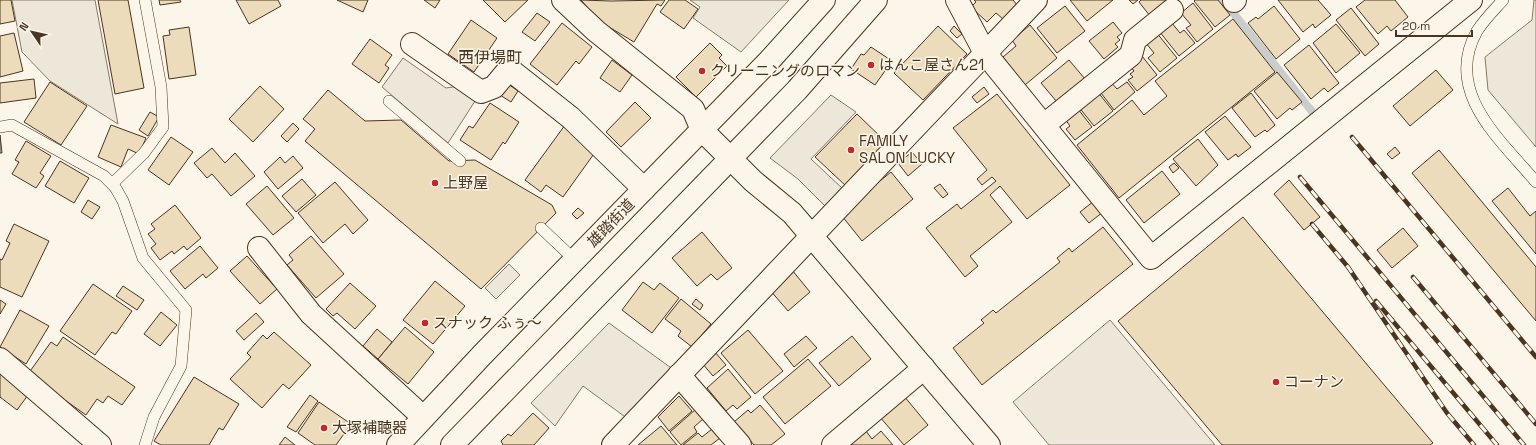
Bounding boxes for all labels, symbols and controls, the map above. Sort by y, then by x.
north arrow [12,12,52,52]
scale bar [1396,12,1472,38]
text: 20 m [1402,18,1430,34]
text: N [16,19,32,33]
district label: 西伊場町 [458,47,522,68]
place label: はんこ屋さん21 [879,55,984,74]
marker: はんこ屋さん21 [866,60,876,70]
place label: クリーニングのロマン [710,61,860,80]
marker: クリーニングのロマン [697,66,707,76]
place label: FAMILY SALON LUCKY [859,131,955,167]
marker: FAMILY SALON LUCKY [846,145,856,155]
place label: 上野屋 [443,173,488,192]
marker: 上野屋 [430,178,440,188]
street label: 雄踏街道 [583,194,638,251]
place label: スナック ふぅ～ [433,313,542,332]
marker: スナック ふぅ～ [420,318,430,328]
place label: コーナン [1284,372,1344,391]
marker: コーナン [1271,377,1281,387]
place label: 大塚補聴器 [332,418,407,437]
marker: 大塚補聴器 [319,423,329,433]

